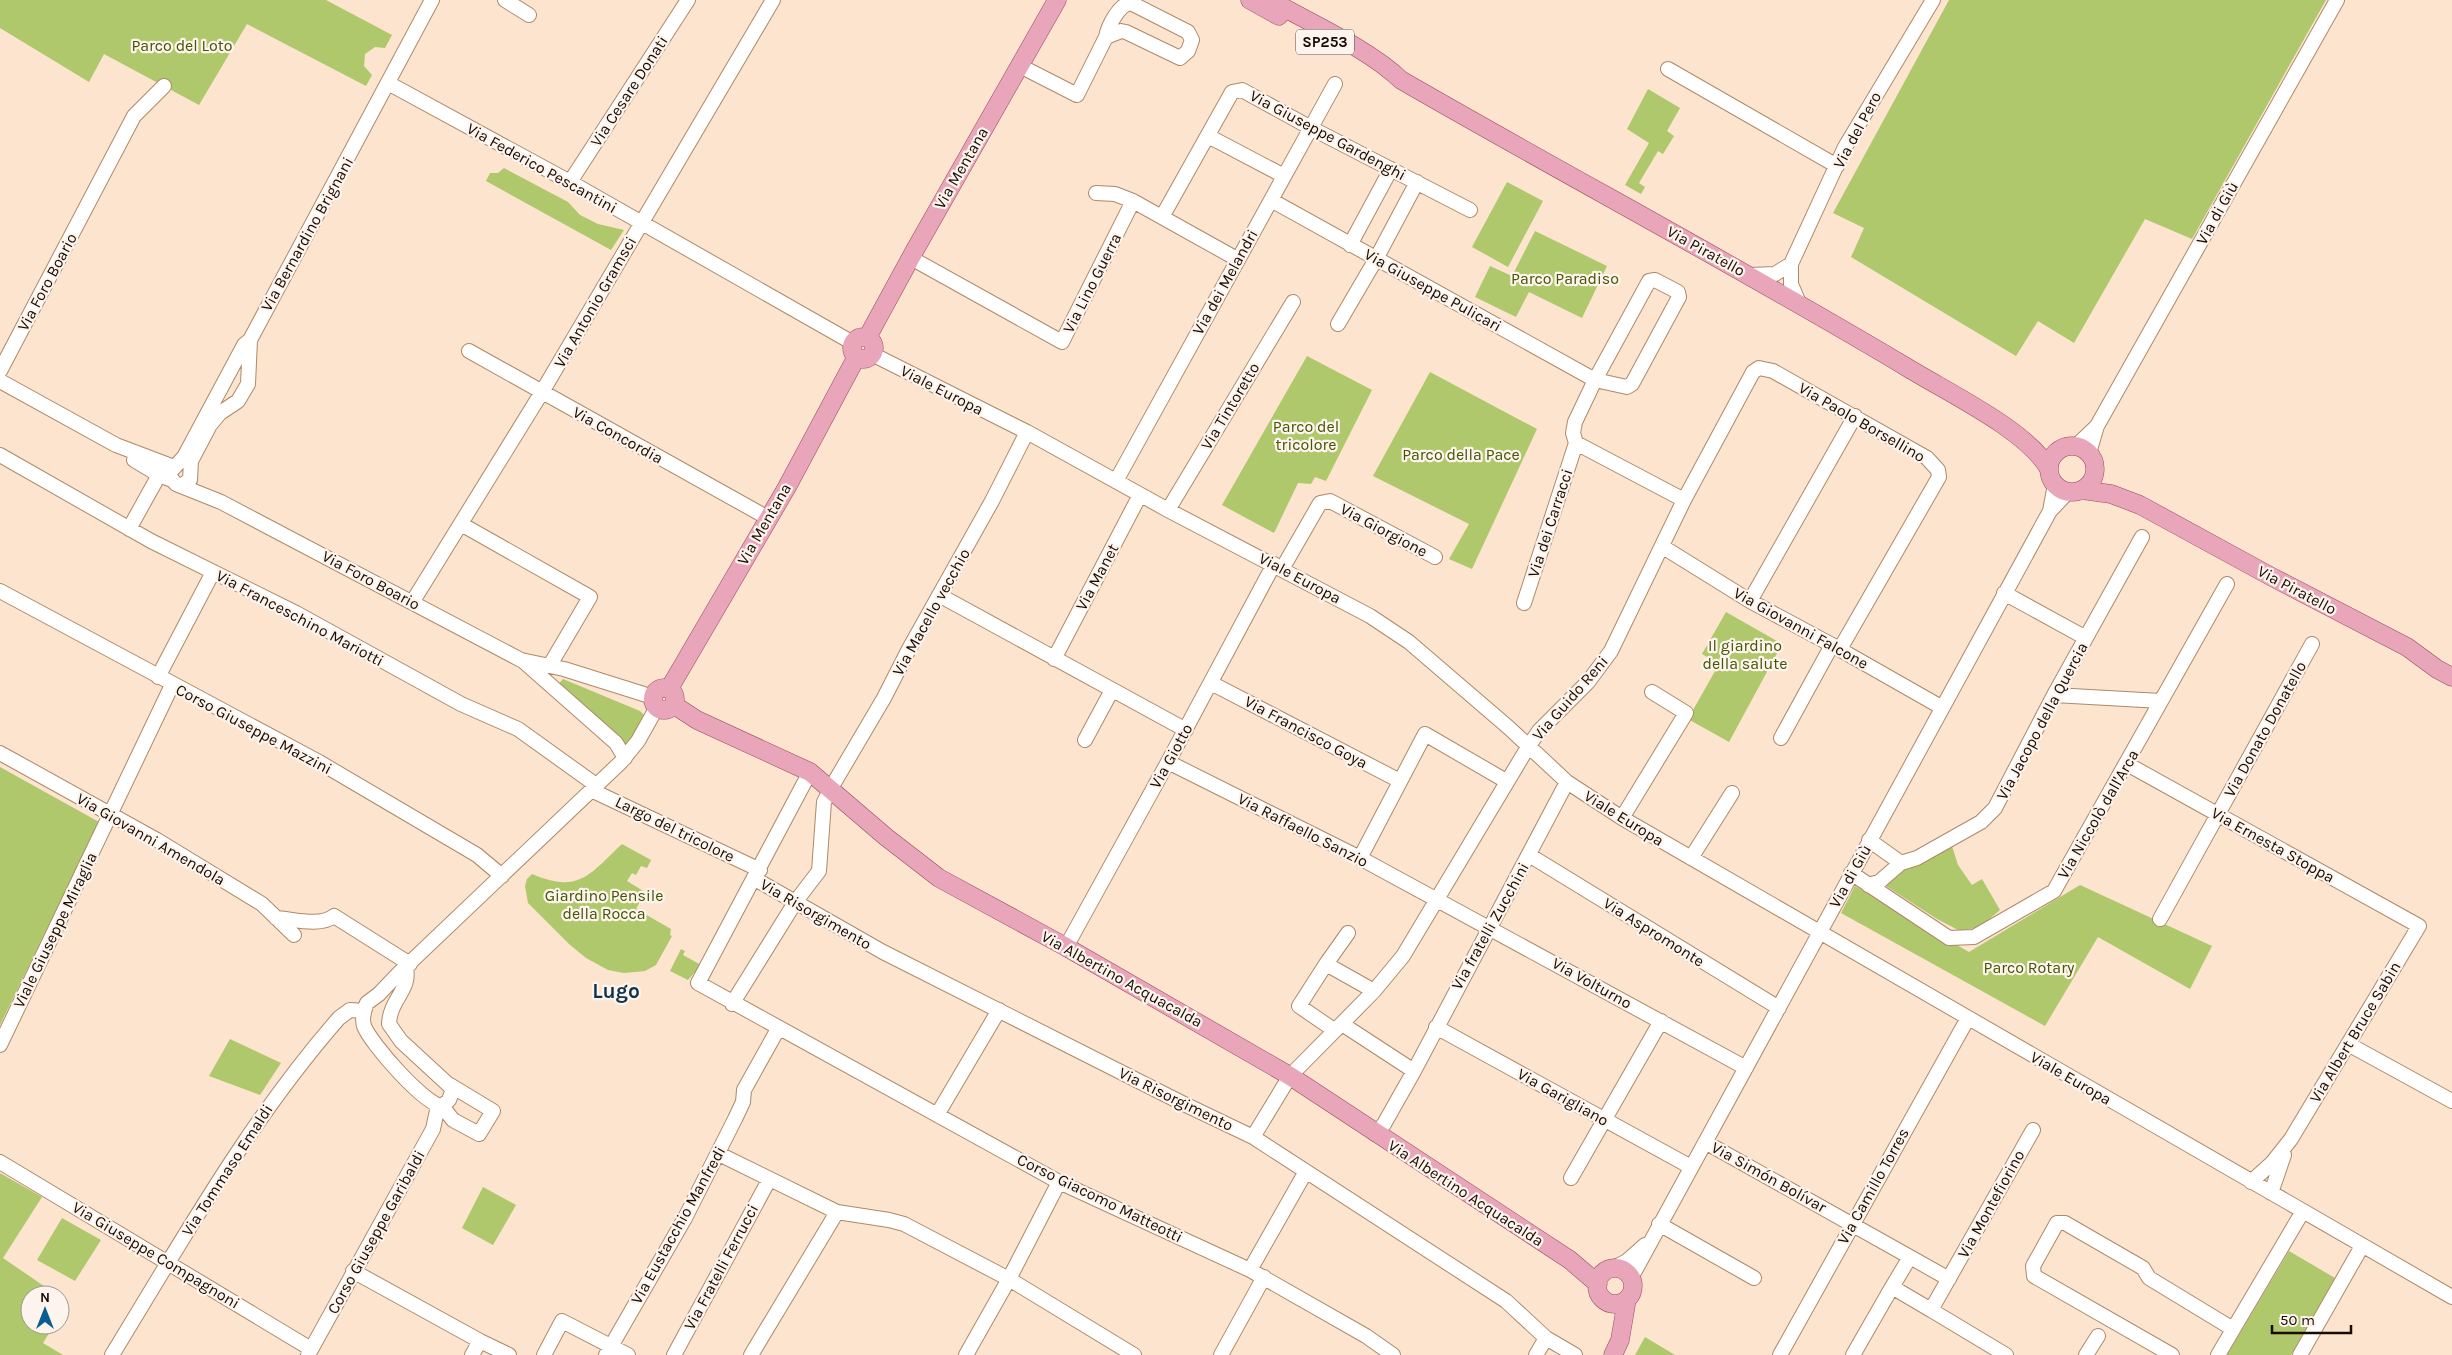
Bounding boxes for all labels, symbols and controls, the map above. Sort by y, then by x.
road number: SP253 [1296,30,1354,54]
street label: Via Cesare Donati [586,32,672,150]
park label: Parco del Loto [131,36,233,55]
street label: Via Giuseppe Gardenghi [1247,86,1409,184]
street label: Via del Pero [1829,88,1885,172]
street label: Via Federico Pescantini [463,119,621,217]
street label: Via Mentana [930,124,992,212]
street label: Via Bernardino Brignani [257,154,357,314]
street label: Via di Giù [2192,178,2242,248]
street label: Via Piratello [1664,222,1748,280]
street label: Via dei Melandri [1188,226,1262,338]
street label: Via Foro Boario [13,230,81,334]
street label: Via Lino Guerra [1059,230,1125,336]
street label: Via Antonio Gramsci [550,233,640,371]
street label: Via Giuseppe Pulicari [1361,244,1505,336]
park label: Parco Paradiso [1511,269,1619,288]
street label: Via Tintoretto [1197,359,1263,453]
street label: Viale Europa [897,361,987,419]
street label: Via Paolo Borsellino [1795,378,1929,466]
street label: Via Concordia [569,402,667,468]
park label: Parco del tricolore [1273,417,1339,454]
park label: Parco della Pace [1402,445,1520,464]
street label: Via dei Carracci [1524,466,1576,580]
street label: Via Mentana [733,480,795,568]
street label: Via Giorgione [1337,499,1431,561]
street label: Via Manet [1072,540,1122,614]
street label: Via Macello vecchio [888,545,974,679]
street label: Via Foro Boario [319,546,423,614]
street label: Viale Europa [1256,548,1344,608]
street label: Via Piratello [2254,561,2340,619]
street label: Via Franceschino Mariotti [213,566,387,670]
street label: Via Giovanni Falcone [1730,583,1872,673]
park label: Il giardino della salute [1703,636,1787,673]
street label: Via Jacopo della Quercia [1992,639,2092,803]
street label: Via Guido Reni [1528,652,1612,744]
street label: Via Donato Donatello [2220,658,2310,800]
street label: Corso Giuseppe Mazzini [173,680,335,778]
street label: Via Francisco Goya [1241,692,1371,772]
street label: Via Giotto [1145,720,1197,792]
street label: Via Niccolò dall'Arca [2053,746,2143,882]
street label: Viale Europa [1581,786,1667,850]
street label: Via Giovanni Amendola [73,789,229,889]
street label: Via Raffaello Sanzio [1235,789,1371,871]
street label: Largo del tricolore [612,792,738,866]
street label: Via Ernesta Stoppa [2208,803,2338,887]
street label: Via di Giù [1825,841,1875,911]
street label: Viale Giuseppe Miraglia [9,849,101,1011]
street label: Via fratelli Zucchini [1447,859,1533,993]
street label: Via Risorgimento [757,875,875,953]
park label: Giardino Pensile della Rocca [545,886,663,923]
street label: Via Aspromonte [1600,893,1708,971]
street label: Via Albertino Acquacalda [1038,927,1206,1031]
street label: Via Volturno [1549,953,1635,1013]
park label: Parco Rotary [1984,958,2075,977]
street label: Via Albert Bruce Sabin [2305,958,2405,1106]
district label: Lugo [592,979,640,1003]
street label: Viale Europa [2027,1047,2115,1109]
street label: Via Risorgimento [1116,1063,1236,1135]
street label: Via Garigliano [1514,1064,1612,1130]
street label: Via Tommaso Emaldi [177,1101,277,1239]
street label: Via Camillo Torres [1833,1125,1913,1247]
street label: Via Albertino Acquacalda [1385,1136,1547,1250]
street label: Via Simón Bolívar [1708,1138,1830,1217]
street label: Via Eustacchio Manfredi [627,1143,729,1307]
street label: Corso Giuseppe Garibaldi [323,1147,429,1317]
street label: Via Montefiorino [1953,1147,2029,1261]
street label: Corso Giacomo Matteotti [1014,1150,1186,1246]
street label: Via Giuseppe Compagnoni [69,1197,243,1313]
street label: Via Fratelli Ferrucci [680,1201,762,1333]
north arrow [20,1285,70,1335]
text: N [40,1289,50,1306]
scale bar [2272,1302,2351,1334]
text: 50 m [2280,1311,2315,1329]

